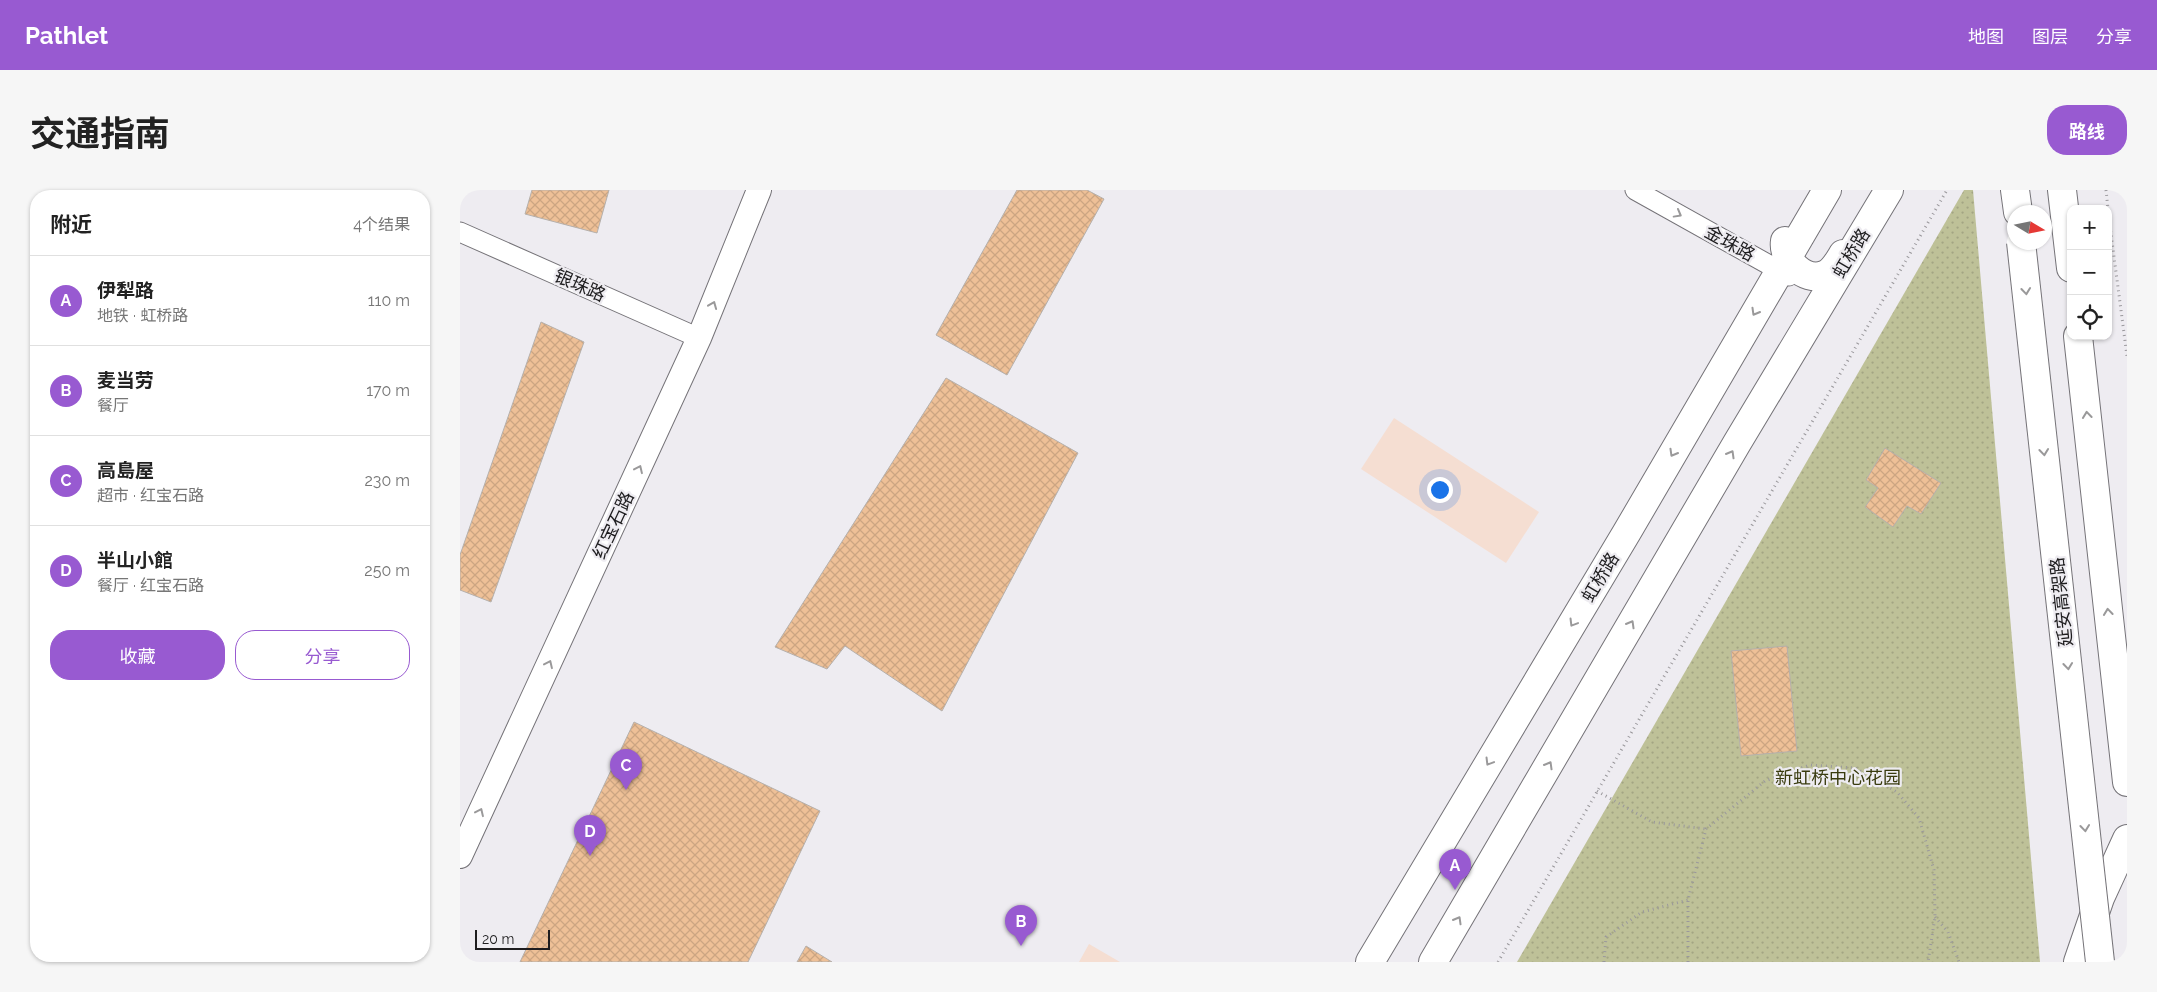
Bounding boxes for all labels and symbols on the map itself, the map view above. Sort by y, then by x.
north arrow [2007,205,2052,250]
one-way arrow [1672,207,1681,217]
street label: 金珠路 [1701,221,1759,265]
street label: 虹桥路 [1828,224,1874,282]
street label: 银珠路 [551,264,609,306]
one-way arrow [2020,287,2031,295]
one-way arrow [706,301,717,310]
one-way arrow [1751,307,1761,316]
one-way arrow [2082,411,2093,419]
one-way arrow [1670,447,1680,456]
one-way arrow [2038,449,2049,457]
one-way arrow [1725,451,1735,460]
one-way arrow [633,465,643,474]
your location [1427,477,1453,503]
street label: 红宝石路 [588,488,638,562]
street label: 虹桥路 [1577,548,1623,606]
street label: 延安高架路 [2046,556,2076,648]
one-way arrow [2103,608,2114,616]
one-way arrow [1569,617,1579,626]
one-way arrow [1625,621,1635,630]
one-way arrow [542,660,553,669]
one-way arrow [2062,662,2073,670]
pin: C [610,749,642,790]
one-way arrow [1486,757,1496,766]
one-way arrow [1542,761,1552,770]
park label: 新虹桥中心花园 [1775,767,1901,788]
one-way arrow [474,808,484,817]
pin: D [574,815,606,856]
one-way arrow [2079,824,2090,832]
pin: A [1439,849,1471,890]
pin: B [1005,905,1037,946]
one-way arrow [1451,916,1461,925]
scale bar [475,927,550,950]

